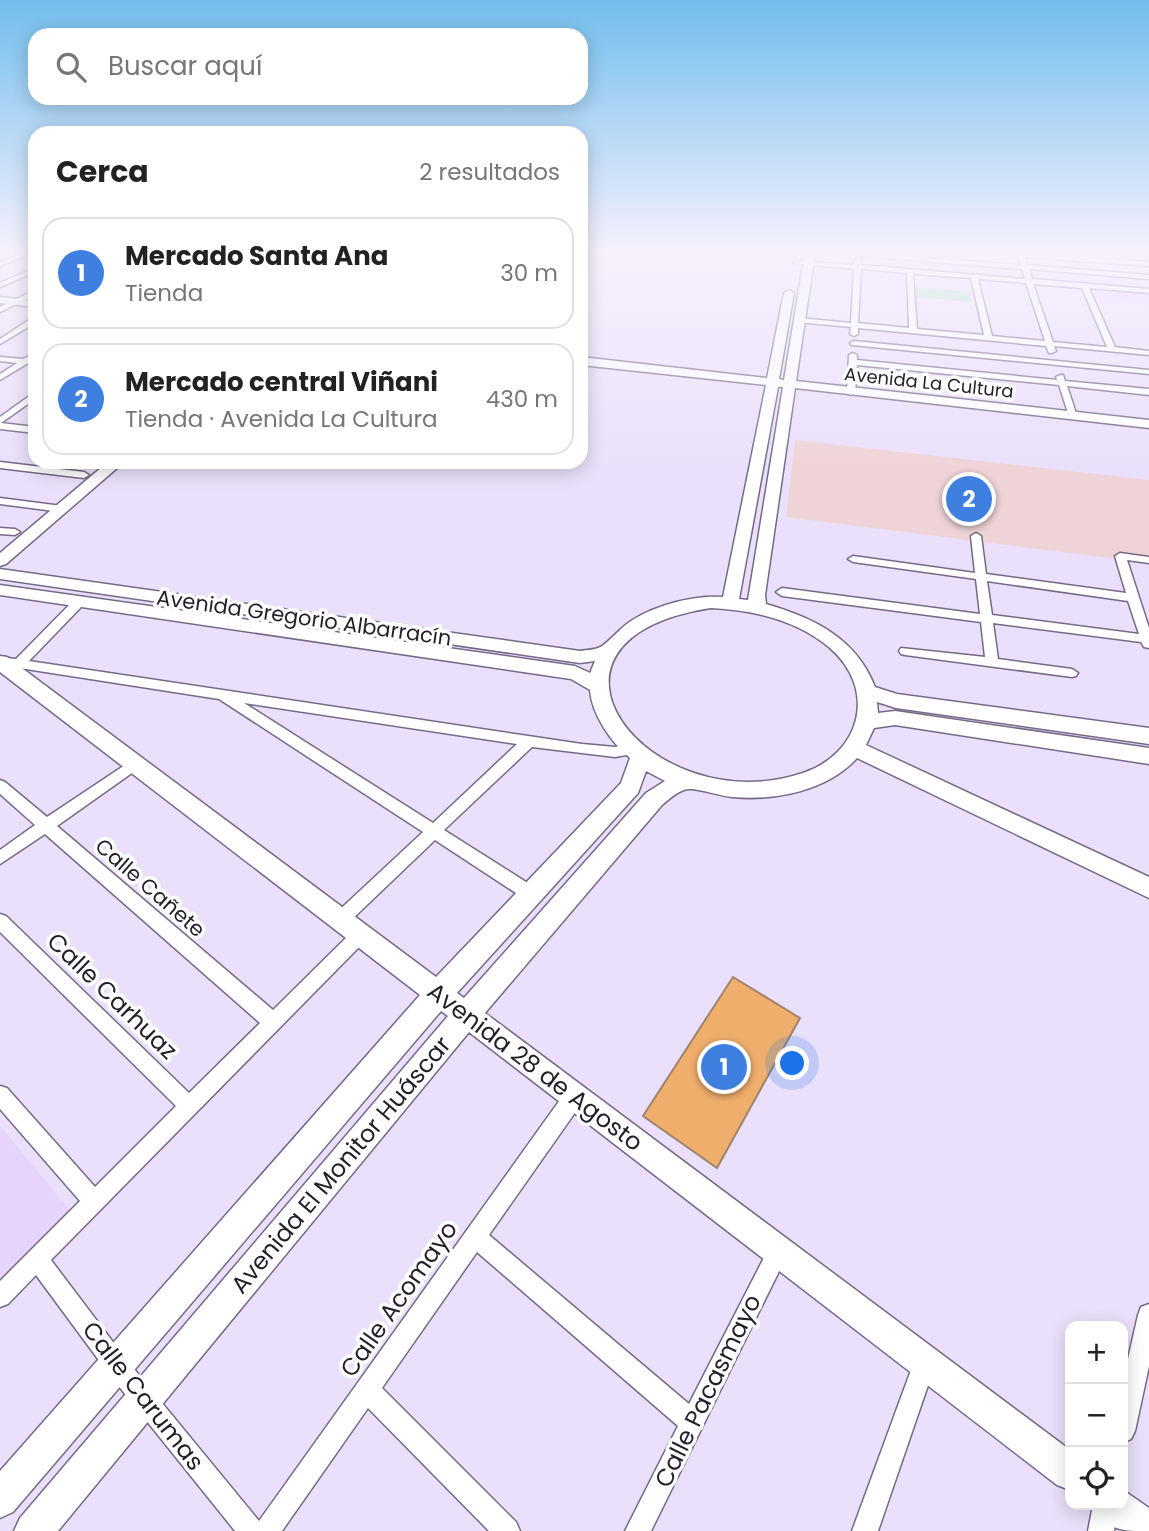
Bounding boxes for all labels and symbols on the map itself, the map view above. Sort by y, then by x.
street label: Avenida La Cultura [843,361,1015,404]
pin: 2 [946,473,992,525]
street label: Avenida Gregorio Albarracín [155,582,453,653]
street label: Calle Cañete [89,832,212,943]
street label: Calle Carhuaz [40,925,185,1066]
street label: Avenida 28 de Agosto [421,975,650,1159]
street label: Avenida El Monitor Huáscar [223,1029,458,1300]
pin: 1 [701,1041,747,1093]
your location [775,1046,809,1080]
street label: Calle Acomayo [332,1214,465,1383]
street label: Calle Pacasmayo [646,1289,769,1493]
street label: Calle Carumas [75,1314,212,1477]

